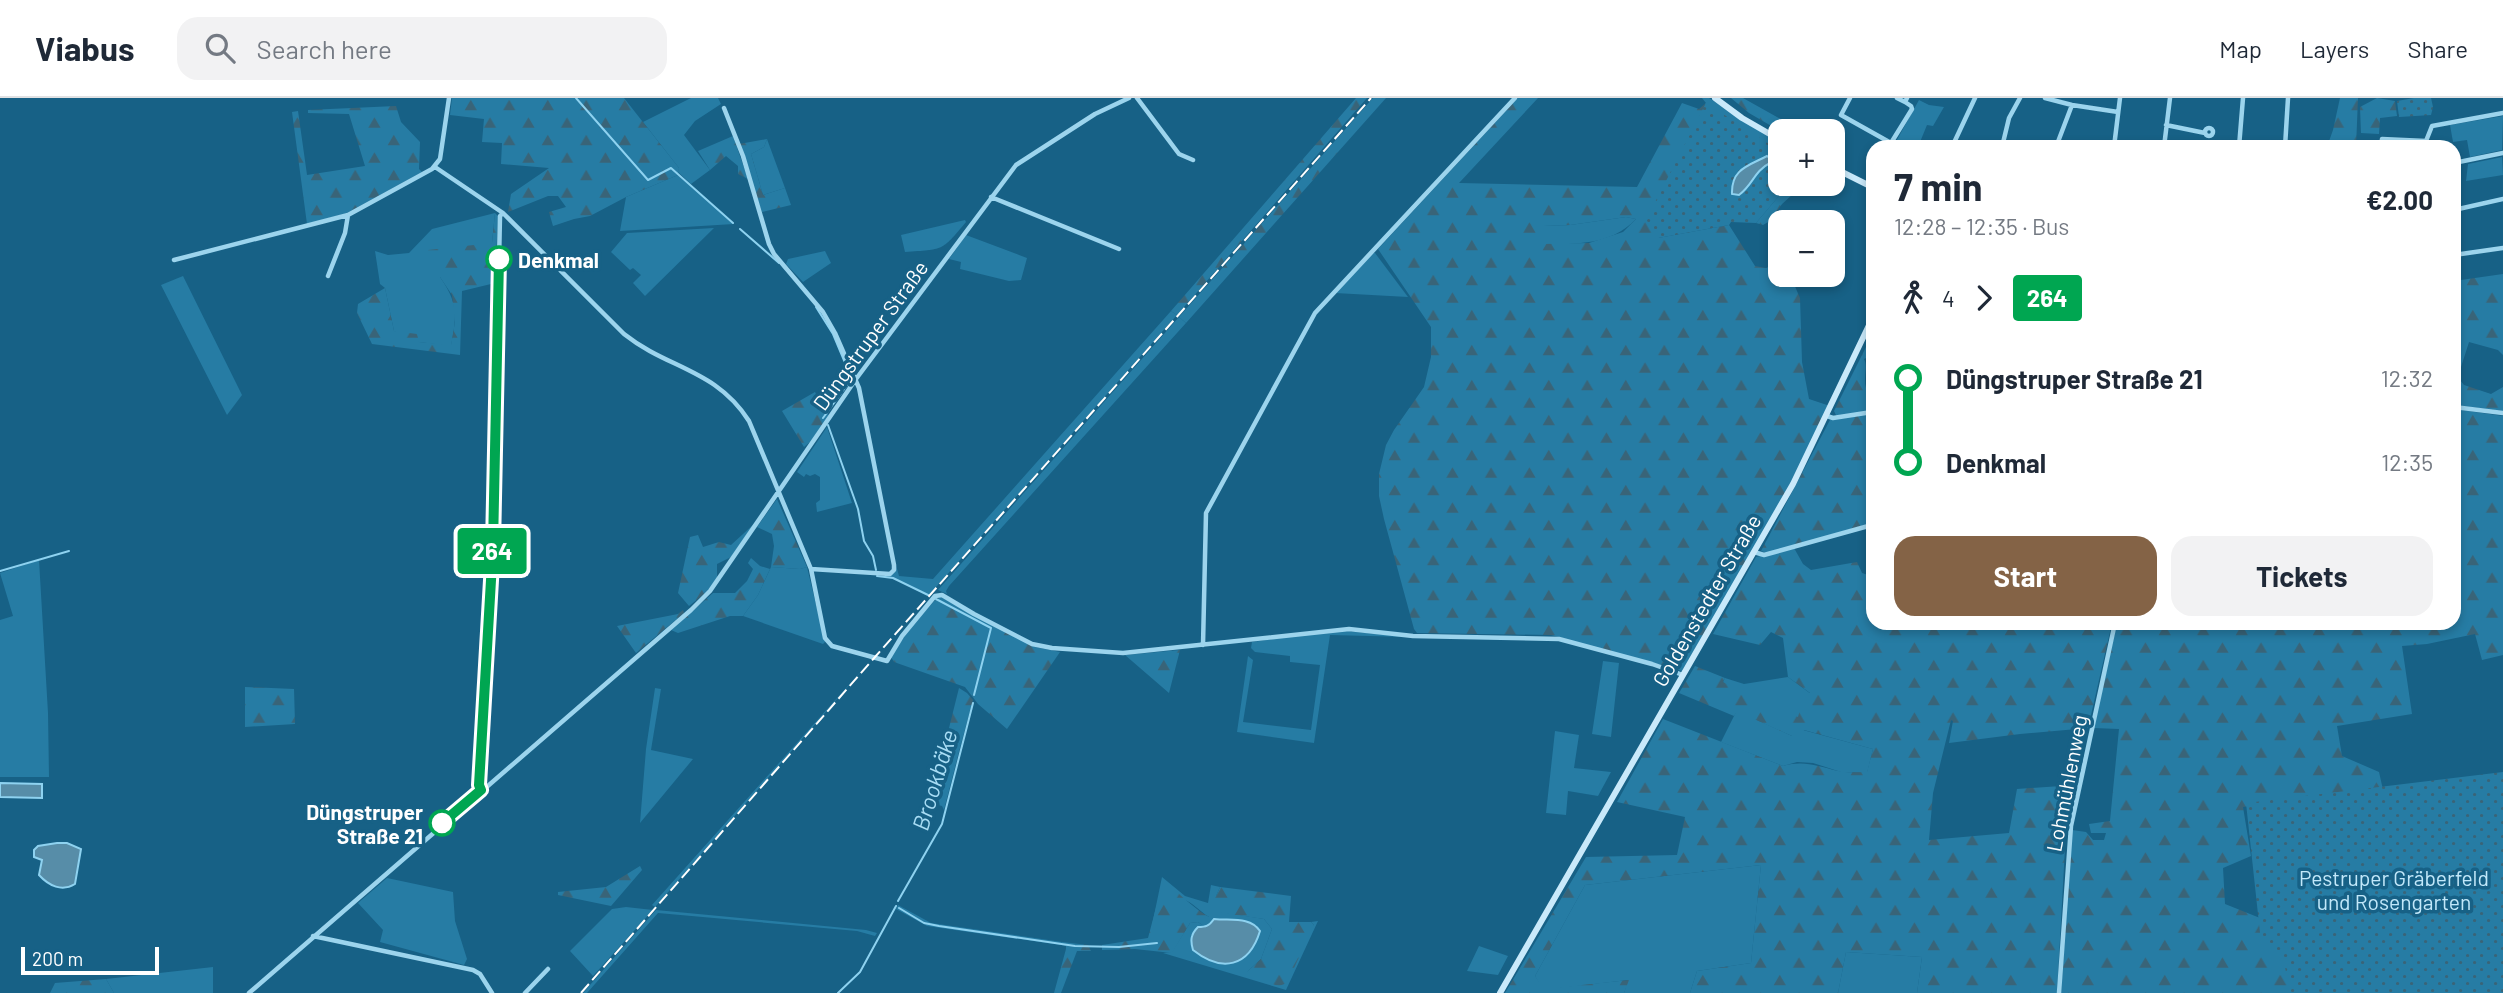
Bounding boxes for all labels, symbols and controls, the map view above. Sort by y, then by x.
search box [177,17,667,80]
text: Viabus [35,28,135,68]
icon: search [201,29,239,67]
text: Search here [257,33,392,64]
text: Map [2219,34,2262,63]
text: Layers [2300,34,2369,63]
text: Share [2407,34,2468,63]
map controls [1768,119,1845,287]
button: + [1768,119,1845,196]
text: 7 min [1894,163,1983,209]
text: €2.00 [2366,184,2433,215]
button: − [1768,210,1845,287]
text: 12:28 – 12:35 · Bus [1894,212,2069,240]
marker: Denkmal [486,246,512,272]
place label: Denkmal [518,247,599,272]
street label: Düngstruper Straße [807,255,933,415]
icon: walk [1894,279,1932,317]
icon: forward [1965,279,2003,317]
text: 264 [2027,283,2068,312]
text: 4 [1942,284,1955,312]
text: Düngstruper Straße 21 [1946,363,2203,394]
text: 12:32 [2381,364,2433,392]
text: Denkmal [1946,447,2046,478]
text: 12:35 [2381,448,2433,476]
street label: Goldenstedter Straße [1647,509,1765,691]
line badge: 264 [452,528,532,574]
text: 264 [472,536,512,565]
button: Start [1894,536,2157,616]
button: Tickets [2171,536,2433,616]
street label: Lohmühlenweg [2040,712,2092,854]
water label: Brookbäke [905,726,963,834]
place label: Düngstruper Straße 21 [306,799,423,848]
marker: Düngstruper Straße 21 [429,810,455,836]
park label: Pestruper Gräberfeld und Rosengarten [2299,865,2489,914]
scale bar [21,944,159,976]
text: 200 m [32,947,83,970]

